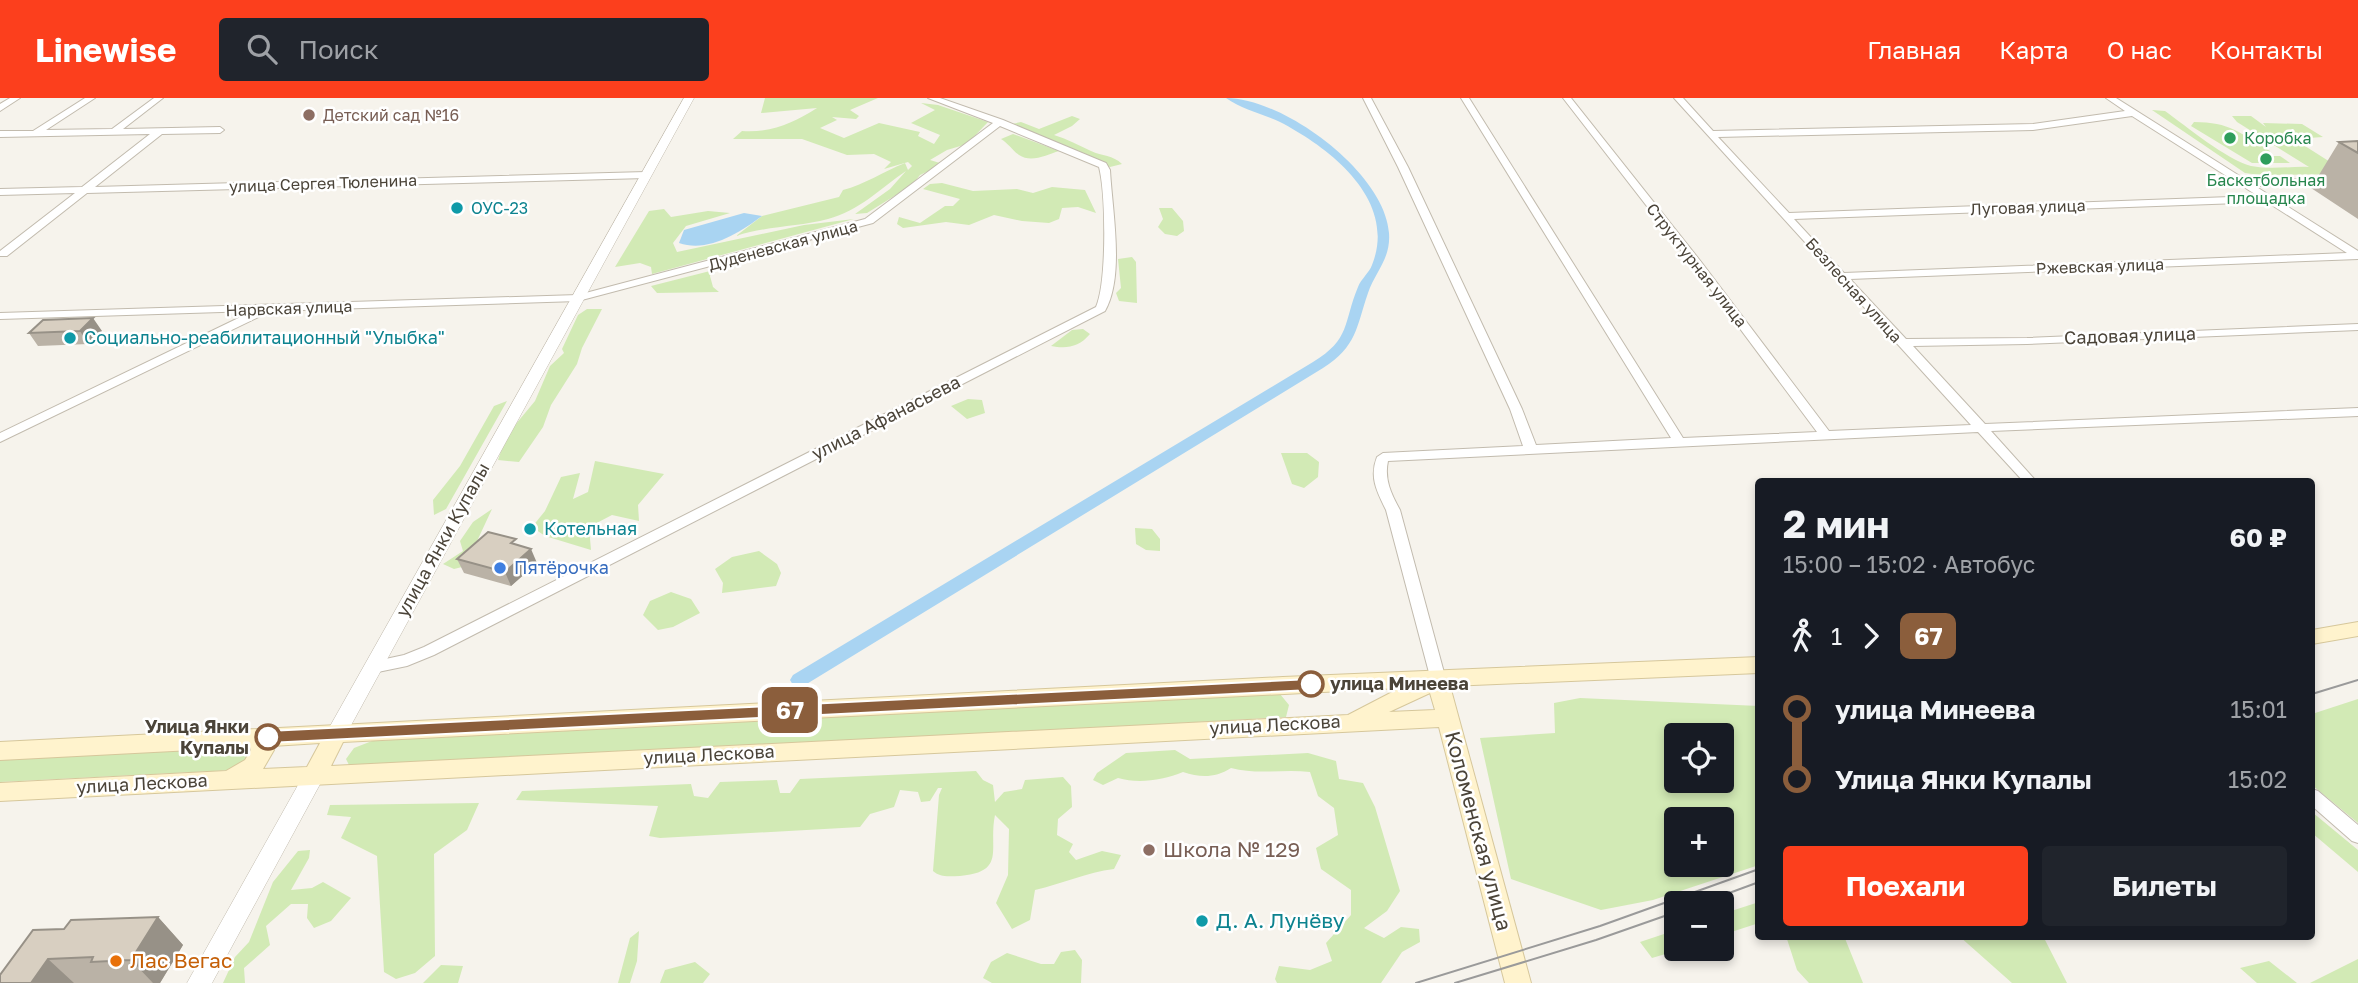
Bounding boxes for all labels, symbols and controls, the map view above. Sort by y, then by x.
search box [219,18,709,81]
text: Linewise [35,30,177,69]
icon: search [243,30,281,68]
text: Поиск [299,34,379,65]
text: Главная [1867,35,1961,64]
text: Карта [1999,35,2069,64]
text: О нас [2107,35,2172,64]
text: Контакты [2210,35,2323,64]
place label: Детский сад №16 [323,105,459,125]
marker: Детский сад №16 [301,107,317,123]
place label: Коробка [2244,128,2312,148]
marker: Коробка [2222,130,2238,146]
marker: Баскетбольная площадка [2258,151,2274,167]
street label: улица Сергея Тюленина [229,170,417,196]
place label: Баскетбольная площадка [2207,170,2325,208]
street label: Луговая улица [1970,195,2086,219]
place label: ОУС-23 [471,198,528,218]
street label: Структурная улица [1642,199,1752,331]
marker: ОУС-23 [449,200,465,216]
street label: Дуденевская улица [706,215,860,275]
street label: Безлесная улица [1802,233,1906,347]
street label: Ржевская улица [2036,254,2164,278]
street label: Нарвская улица [225,296,353,320]
street label: Садовая улица [2064,322,2196,348]
place label: Социально-реабилитационный "Улыбка" [84,326,445,348]
marker: Социально-реабилитационный "Улыбка" [62,330,78,346]
street label: улица Афанасьева [807,370,964,464]
street label: улица Янки Купалы [391,459,494,620]
text: 2 мин [1783,501,1889,546]
place label: Котельная [544,517,637,539]
marker: Котельная [522,521,538,537]
text: 60 ₽ [2230,522,2287,553]
text: 15:00 – 15:02 · Автобус [1783,550,2035,578]
place label: Пятёрочка [514,556,609,578]
marker: Пятёрочка [492,560,508,576]
icon: walk [1783,617,1821,655]
icon: forward [1852,617,1890,655]
text: 67 [1914,621,1942,650]
text: 1 [1831,622,1842,650]
marker: улица Минеева [1298,671,1324,697]
place label: улица Минеева [1330,672,1469,694]
line badge: 67 [758,687,822,733]
text: улица Минеева [1835,694,2035,725]
text: 67 [776,695,804,724]
text: 15:01 [2230,695,2287,723]
street label: улица Лескова [1209,710,1341,738]
place label: Улица Янки Купалы [145,715,249,758]
map controls [1664,723,1734,961]
button: locate [1664,723,1734,793]
marker: Улица Янки Купалы [255,724,281,750]
street label: Коломенская улица [1440,728,1518,933]
street label: улица Лескова [643,740,775,768]
text: Улица Янки Купалы [1835,764,2092,795]
text: 15:02 [2228,765,2287,793]
street label: улица Лескова [76,769,208,797]
button: + [1664,807,1734,877]
place label: Школа № 129 [1163,836,1300,862]
marker: Школа № 129 [1141,842,1157,858]
button: Поехали [1783,846,2028,926]
button: Билеты [2042,846,2287,926]
button: − [1664,891,1734,961]
place label: Д. А. Лунёву [1216,907,1345,933]
marker: Д. А. Лунёву [1194,913,1210,929]
place label: Лас Вегас [130,947,232,973]
marker: Лас Вегас [108,953,124,969]

